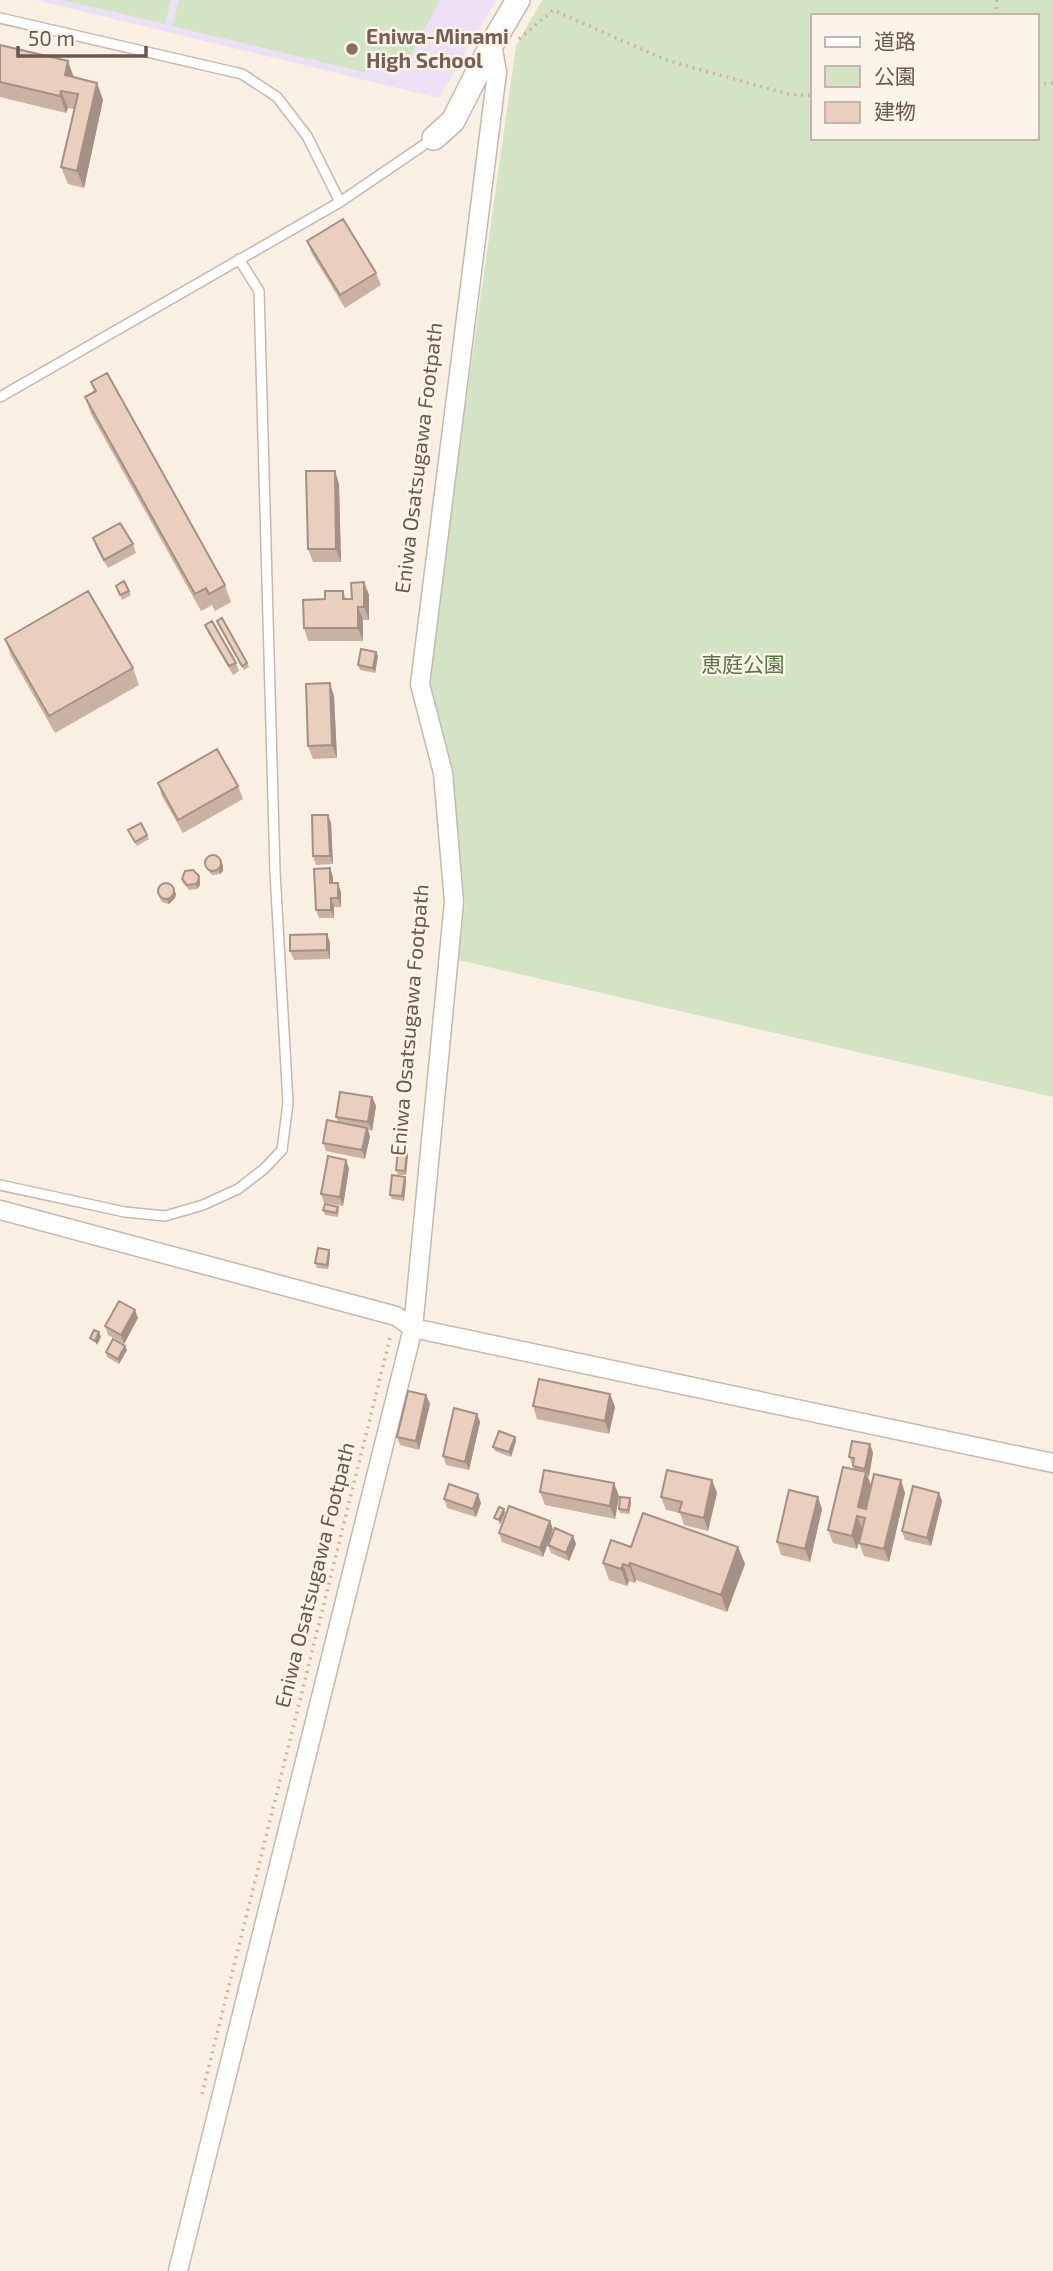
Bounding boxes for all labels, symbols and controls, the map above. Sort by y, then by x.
scale bar [18,14,145,58]
legend [811,14,1039,140]
place label: Eniwa-Minami High School [366,23,509,72]
text: 50 m [28,25,75,50]
text: 道路 [874,28,916,53]
marker: Eniwa-Minami High School [344,41,360,57]
text: 公園 [874,63,916,88]
text: 建物 [874,98,916,123]
street label: Eniwa Osatsugawa Footpath [388,321,447,595]
park label: 恵庭公園 [701,651,785,676]
street label: Eniwa Osatsugawa Footpath [384,883,433,1157]
street label: Eniwa Osatsugawa Footpath [268,1439,359,1710]

